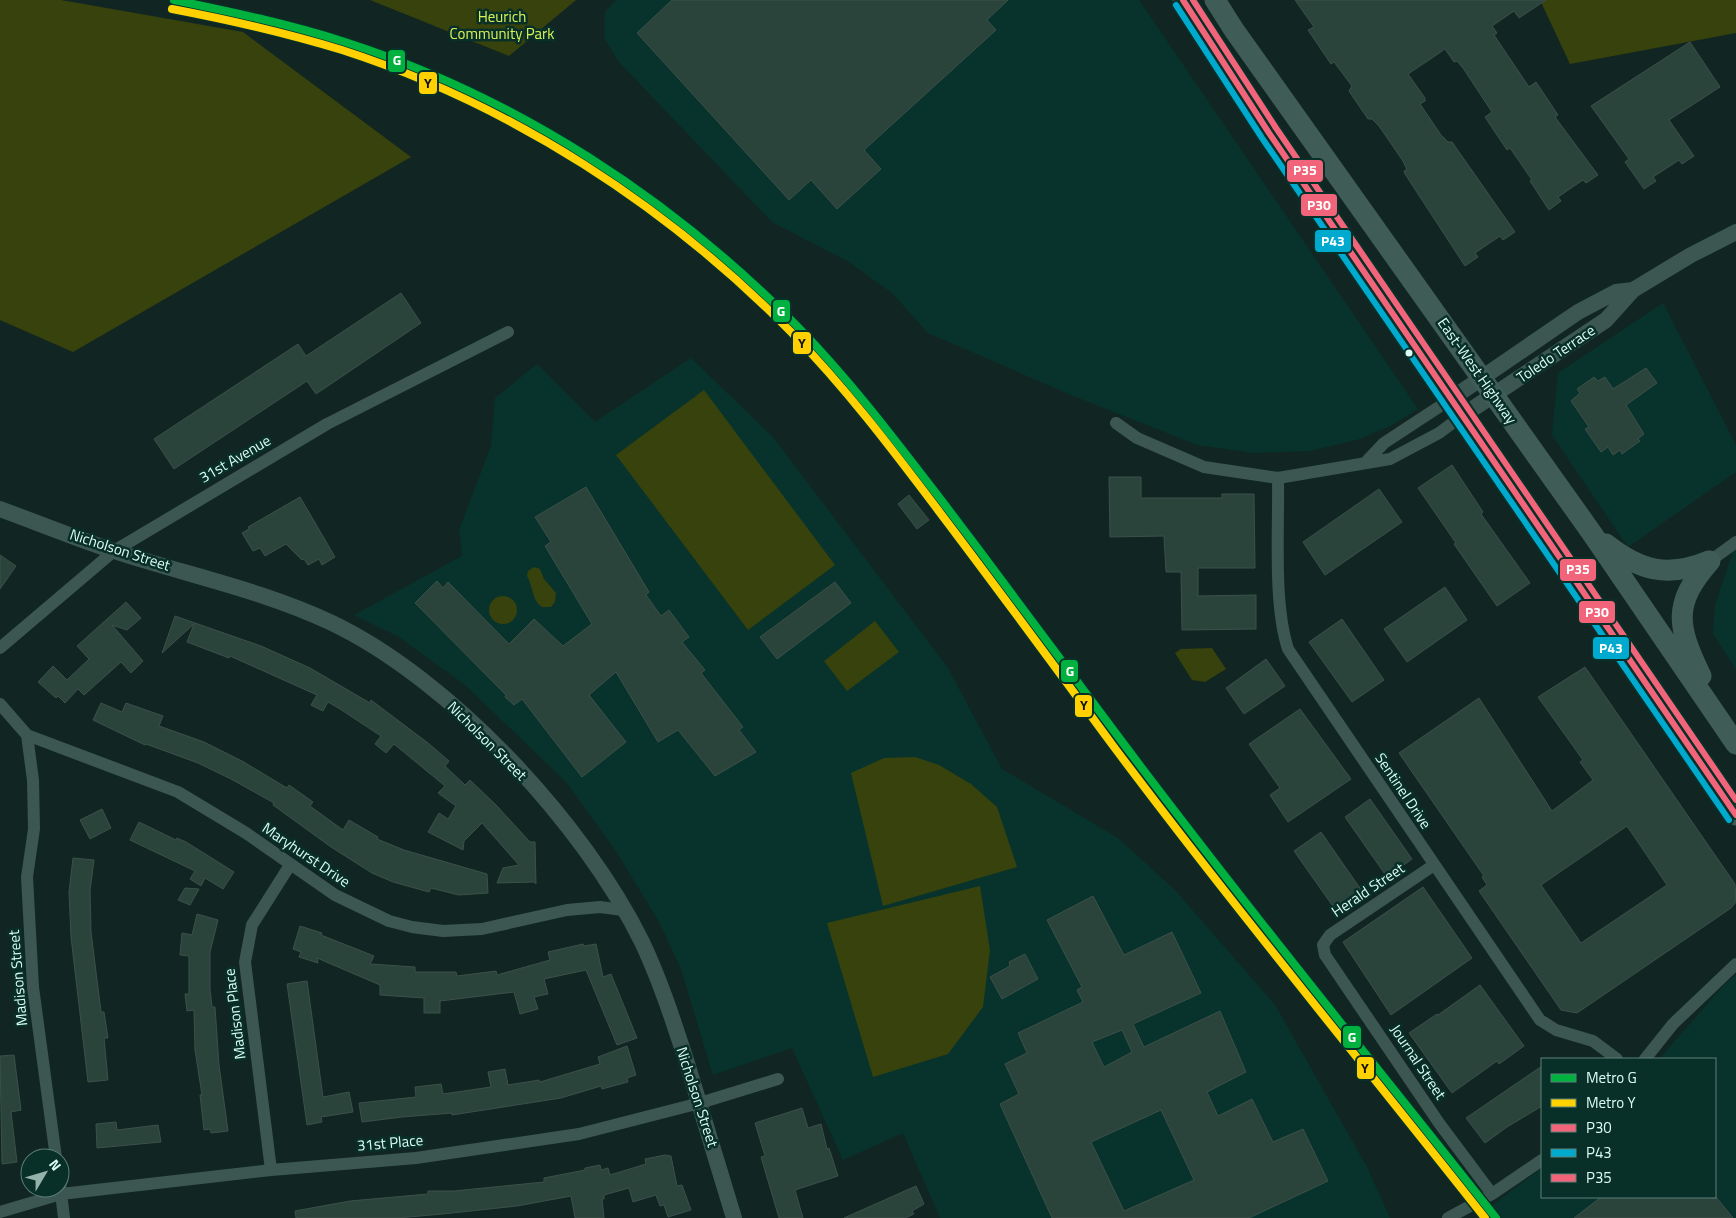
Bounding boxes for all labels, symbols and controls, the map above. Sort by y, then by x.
park label: Heurich Community Park [450,5,554,45]
line badge: G [387,49,406,73]
text: G [393,49,401,70]
line badge: Y [418,71,438,95]
text: Y [424,72,432,93]
line badge: P35 [1286,159,1324,183]
text: P35 [1293,159,1317,180]
line badge: P30 [1300,193,1338,217]
text: P30 [1307,194,1331,215]
line badge: P43 [1314,229,1352,253]
text: P43 [1321,230,1345,251]
line badge: G [772,299,791,323]
text: G [777,300,785,321]
street label: East-West Highway [1432,313,1523,429]
street label: Toledo Terrace [1512,319,1600,388]
line badge: Y [792,331,812,355]
text: Y [798,332,806,353]
unlabelled marker [1404,348,1414,358]
street label: 31st Avenue [195,429,275,488]
street label: Nicholson Street [67,522,174,577]
line badge: P35 [1559,558,1597,582]
text: P35 [1566,558,1590,579]
line badge: P30 [1578,600,1616,624]
text: P30 [1585,601,1609,622]
line badge: P43 [1592,636,1630,660]
text: P43 [1599,637,1623,658]
line badge: G [1060,659,1079,683]
text: G [1066,660,1074,681]
line badge: Y [1074,694,1093,718]
text: Y [1080,694,1088,715]
street label: Nicholson Street [442,696,533,786]
street label: Sentinel Drive [1369,748,1437,833]
street label: Maryhurst Drive [258,817,355,893]
street label: Herald Street [1327,856,1409,923]
street label: Madison Street [2,928,33,1027]
street label: Madison Place [218,967,251,1061]
street label: Journal Street [1385,1019,1452,1105]
line badge: G [1342,1025,1362,1049]
text: G [1348,1026,1356,1047]
street label: Nicholson Street [670,1044,725,1151]
line badge: Y [1356,1056,1375,1080]
text: Y [1361,1057,1369,1078]
legend [1541,1058,1716,1198]
text: Metro G [1586,1066,1637,1089]
text: Metro Y [1586,1091,1636,1114]
text: P30 [1586,1116,1612,1139]
street label: 31st Place [356,1128,424,1157]
text: P43 [1586,1141,1612,1164]
north arrow [20,1148,70,1198]
text: N [44,1154,67,1175]
text: P35 [1586,1166,1612,1189]

